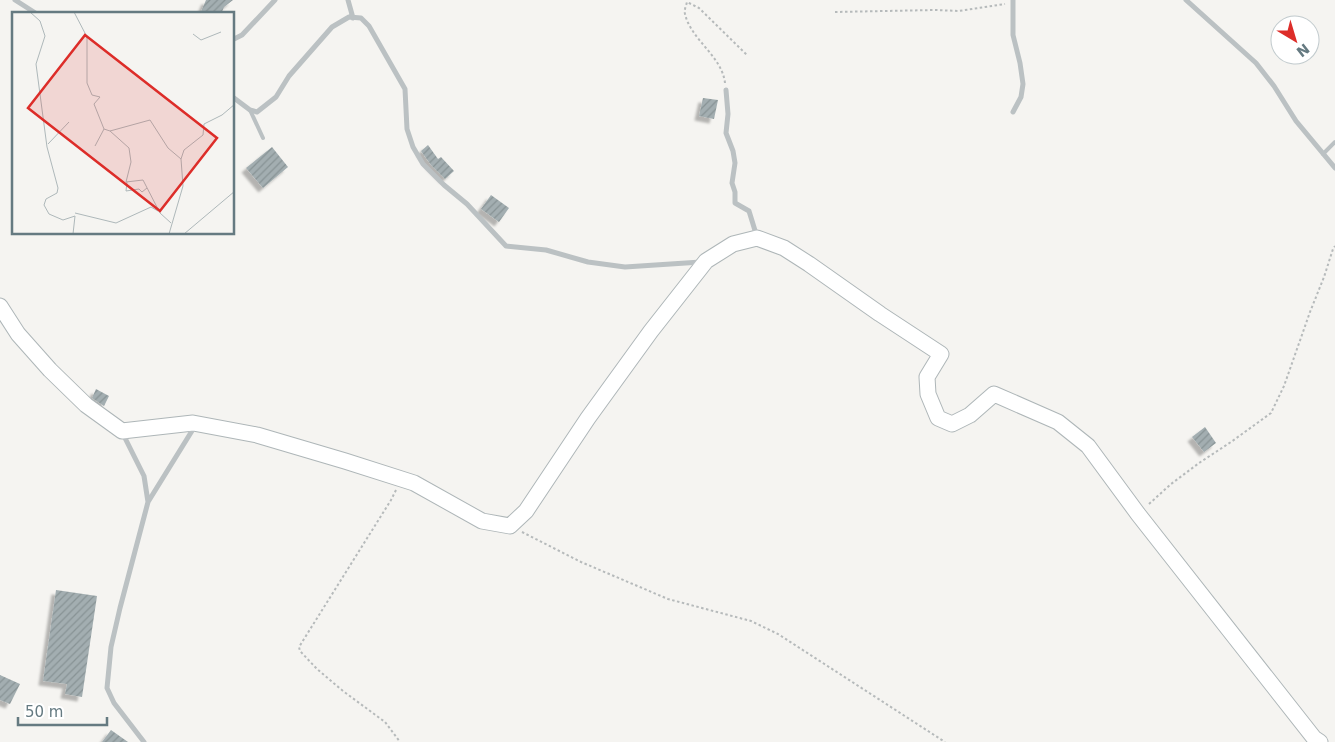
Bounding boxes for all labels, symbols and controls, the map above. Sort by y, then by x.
inset map [12,12,235,235]
north arrow [1270,15,1320,65]
text: N [1293,40,1313,60]
scale bar [18,694,106,726]
text: 50 m [25,703,63,721]

